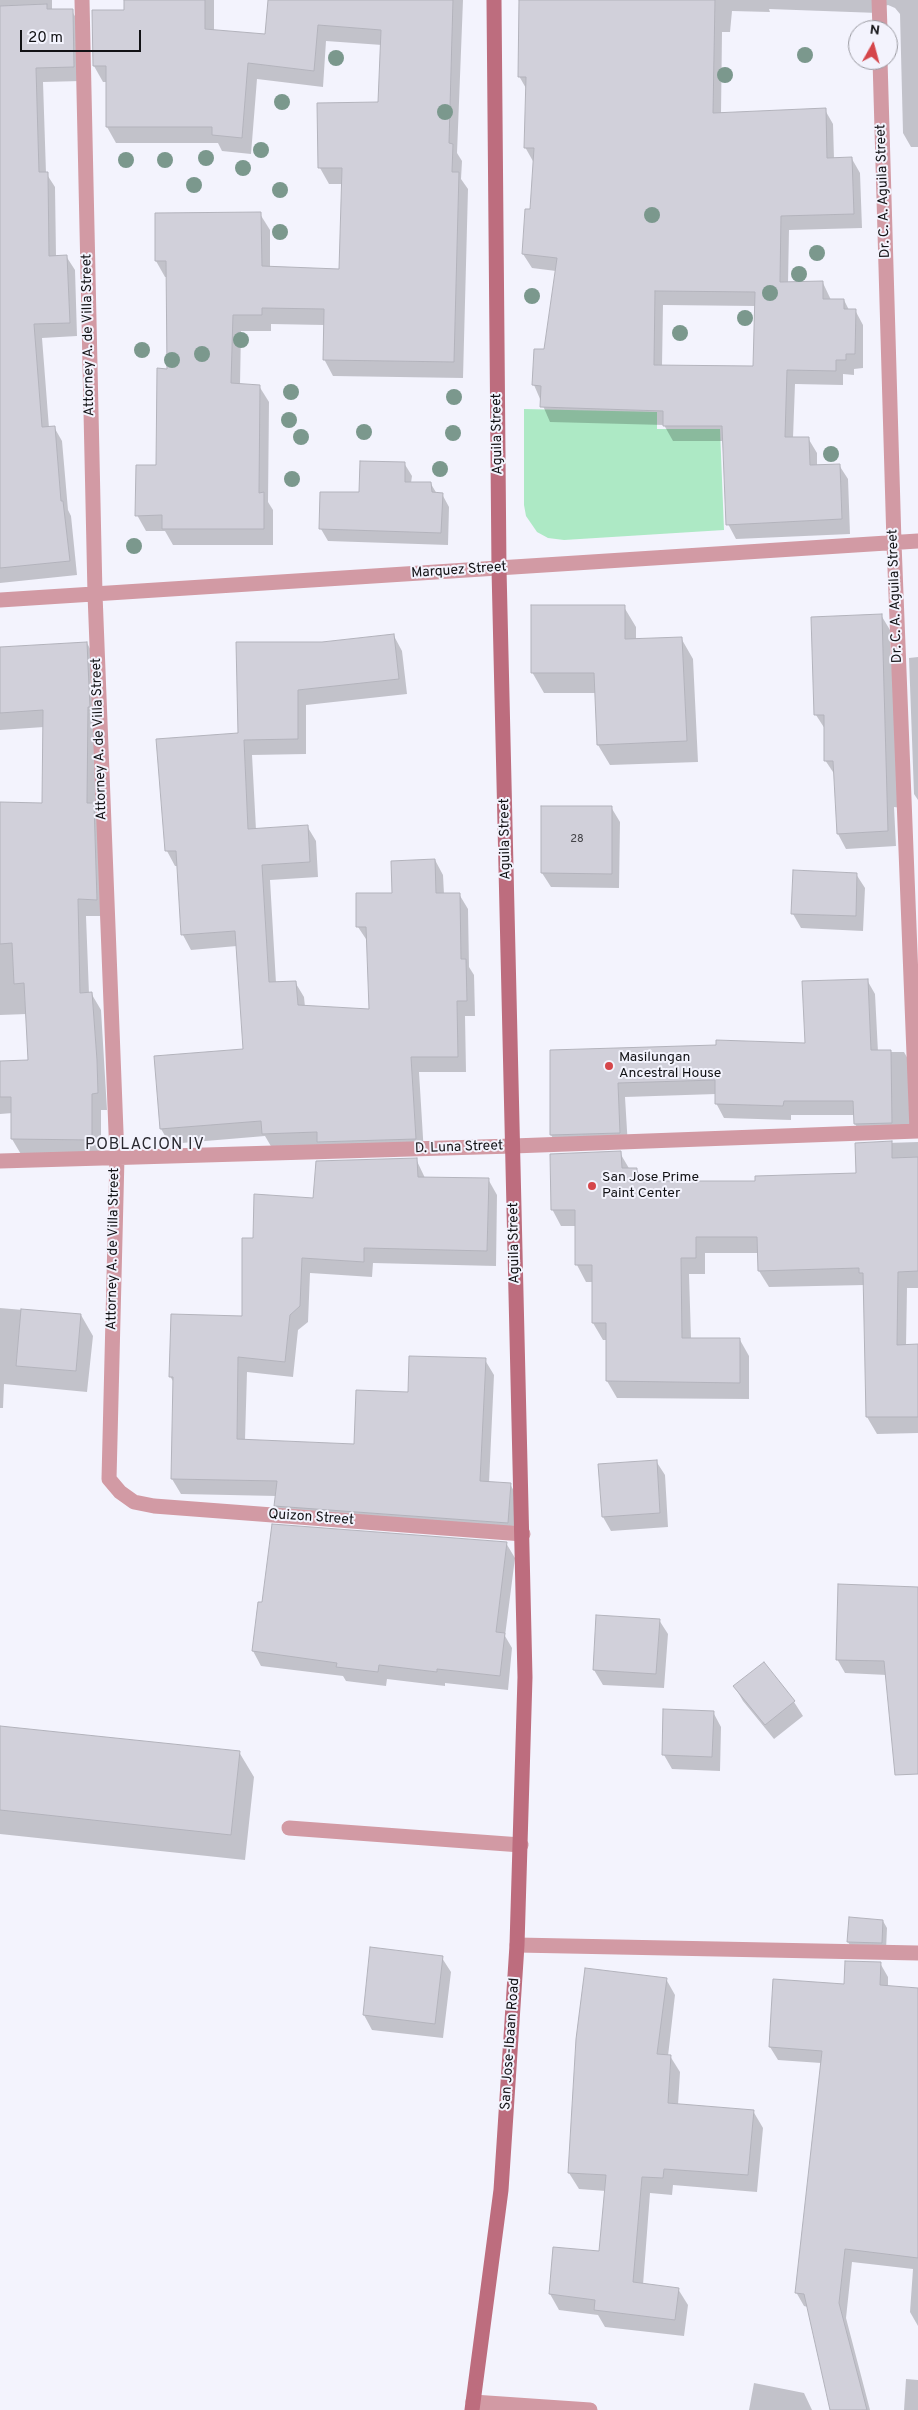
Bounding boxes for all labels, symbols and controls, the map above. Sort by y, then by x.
scale bar [22,20,144,52]
north arrow [848,20,898,70]
text: N [869,22,881,40]
text: 20 m [28,29,63,48]
street label: Dr. C. A. Aguila Street [873,124,895,258]
street label: Attorney A. de Villa Street [79,254,99,416]
street label: Aguila Street [489,393,507,475]
street label: Dr. C. A. Aguila Street [885,529,907,663]
street label: Marquez Street [411,559,507,583]
street label: Attorney A. de Villa Street [89,657,111,821]
street label: Aguila Street [497,798,515,880]
house number: 28 [570,833,584,847]
place label: Masilungan Ancestral House [619,1050,721,1082]
marker: Masilungan Ancestral House [603,1060,615,1072]
district label: POBLACION IV [84,1136,206,1156]
street label: D. Luna Street [415,1138,503,1158]
street label: Attorney A. de Villa Street [104,1168,124,1330]
place label: San Jose Prime Paint Center [602,1170,699,1202]
marker: San Jose Prime Paint Center [586,1180,598,1192]
street label: Aguila Street [506,1202,524,1284]
street label: Quizon Street [267,1507,355,1529]
street label: San Jose-Ibaan Road [498,1977,524,2111]

